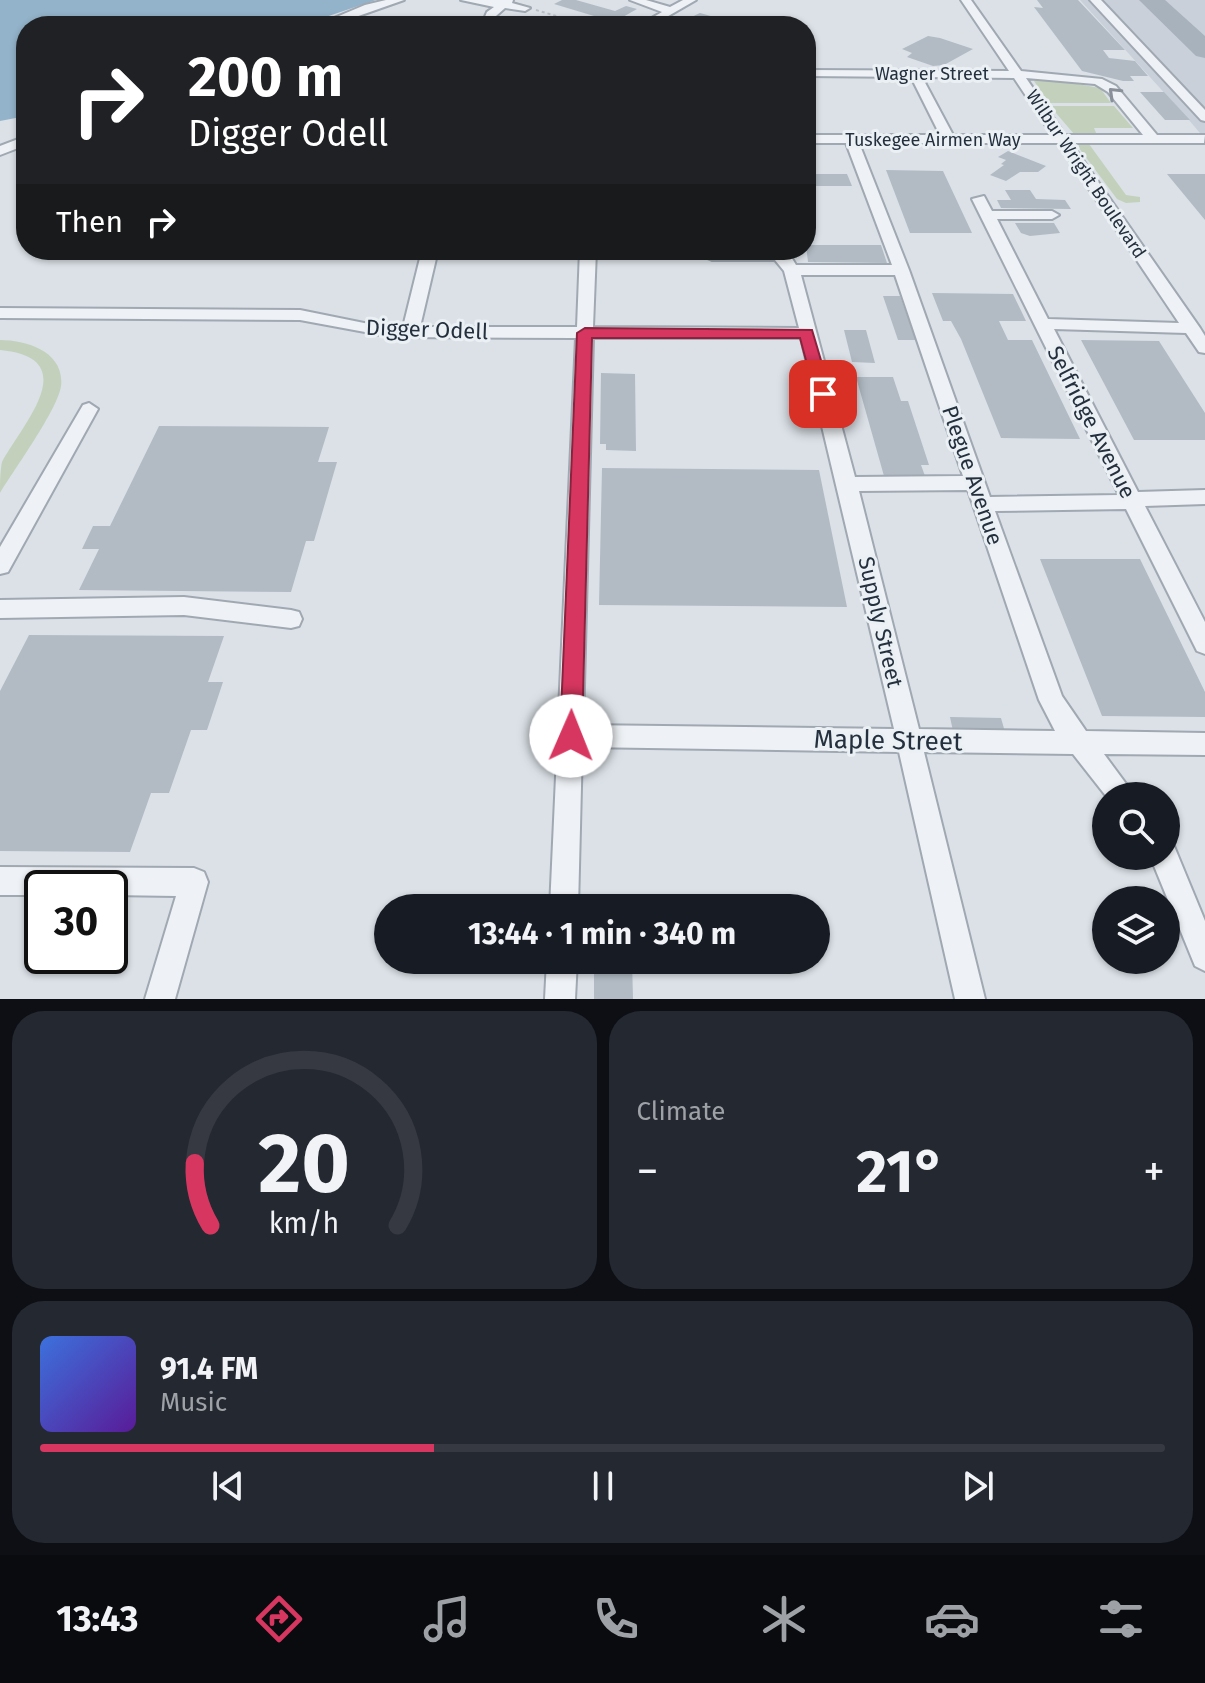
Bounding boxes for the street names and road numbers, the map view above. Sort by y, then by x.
street label: Wagner Street [875,63,990,85]
street label: Wilbur Wright Boulevard [1021,86,1151,262]
street label: Tuskegee Airmen Way [845,129,1021,151]
street label: Digger Odell [365,314,489,345]
street label: Selfridge Avenue [1041,341,1142,503]
street label: Plegue Avenue [936,402,1009,548]
street label: Supply Street [852,554,909,690]
street label: Maple Street [813,724,963,757]

